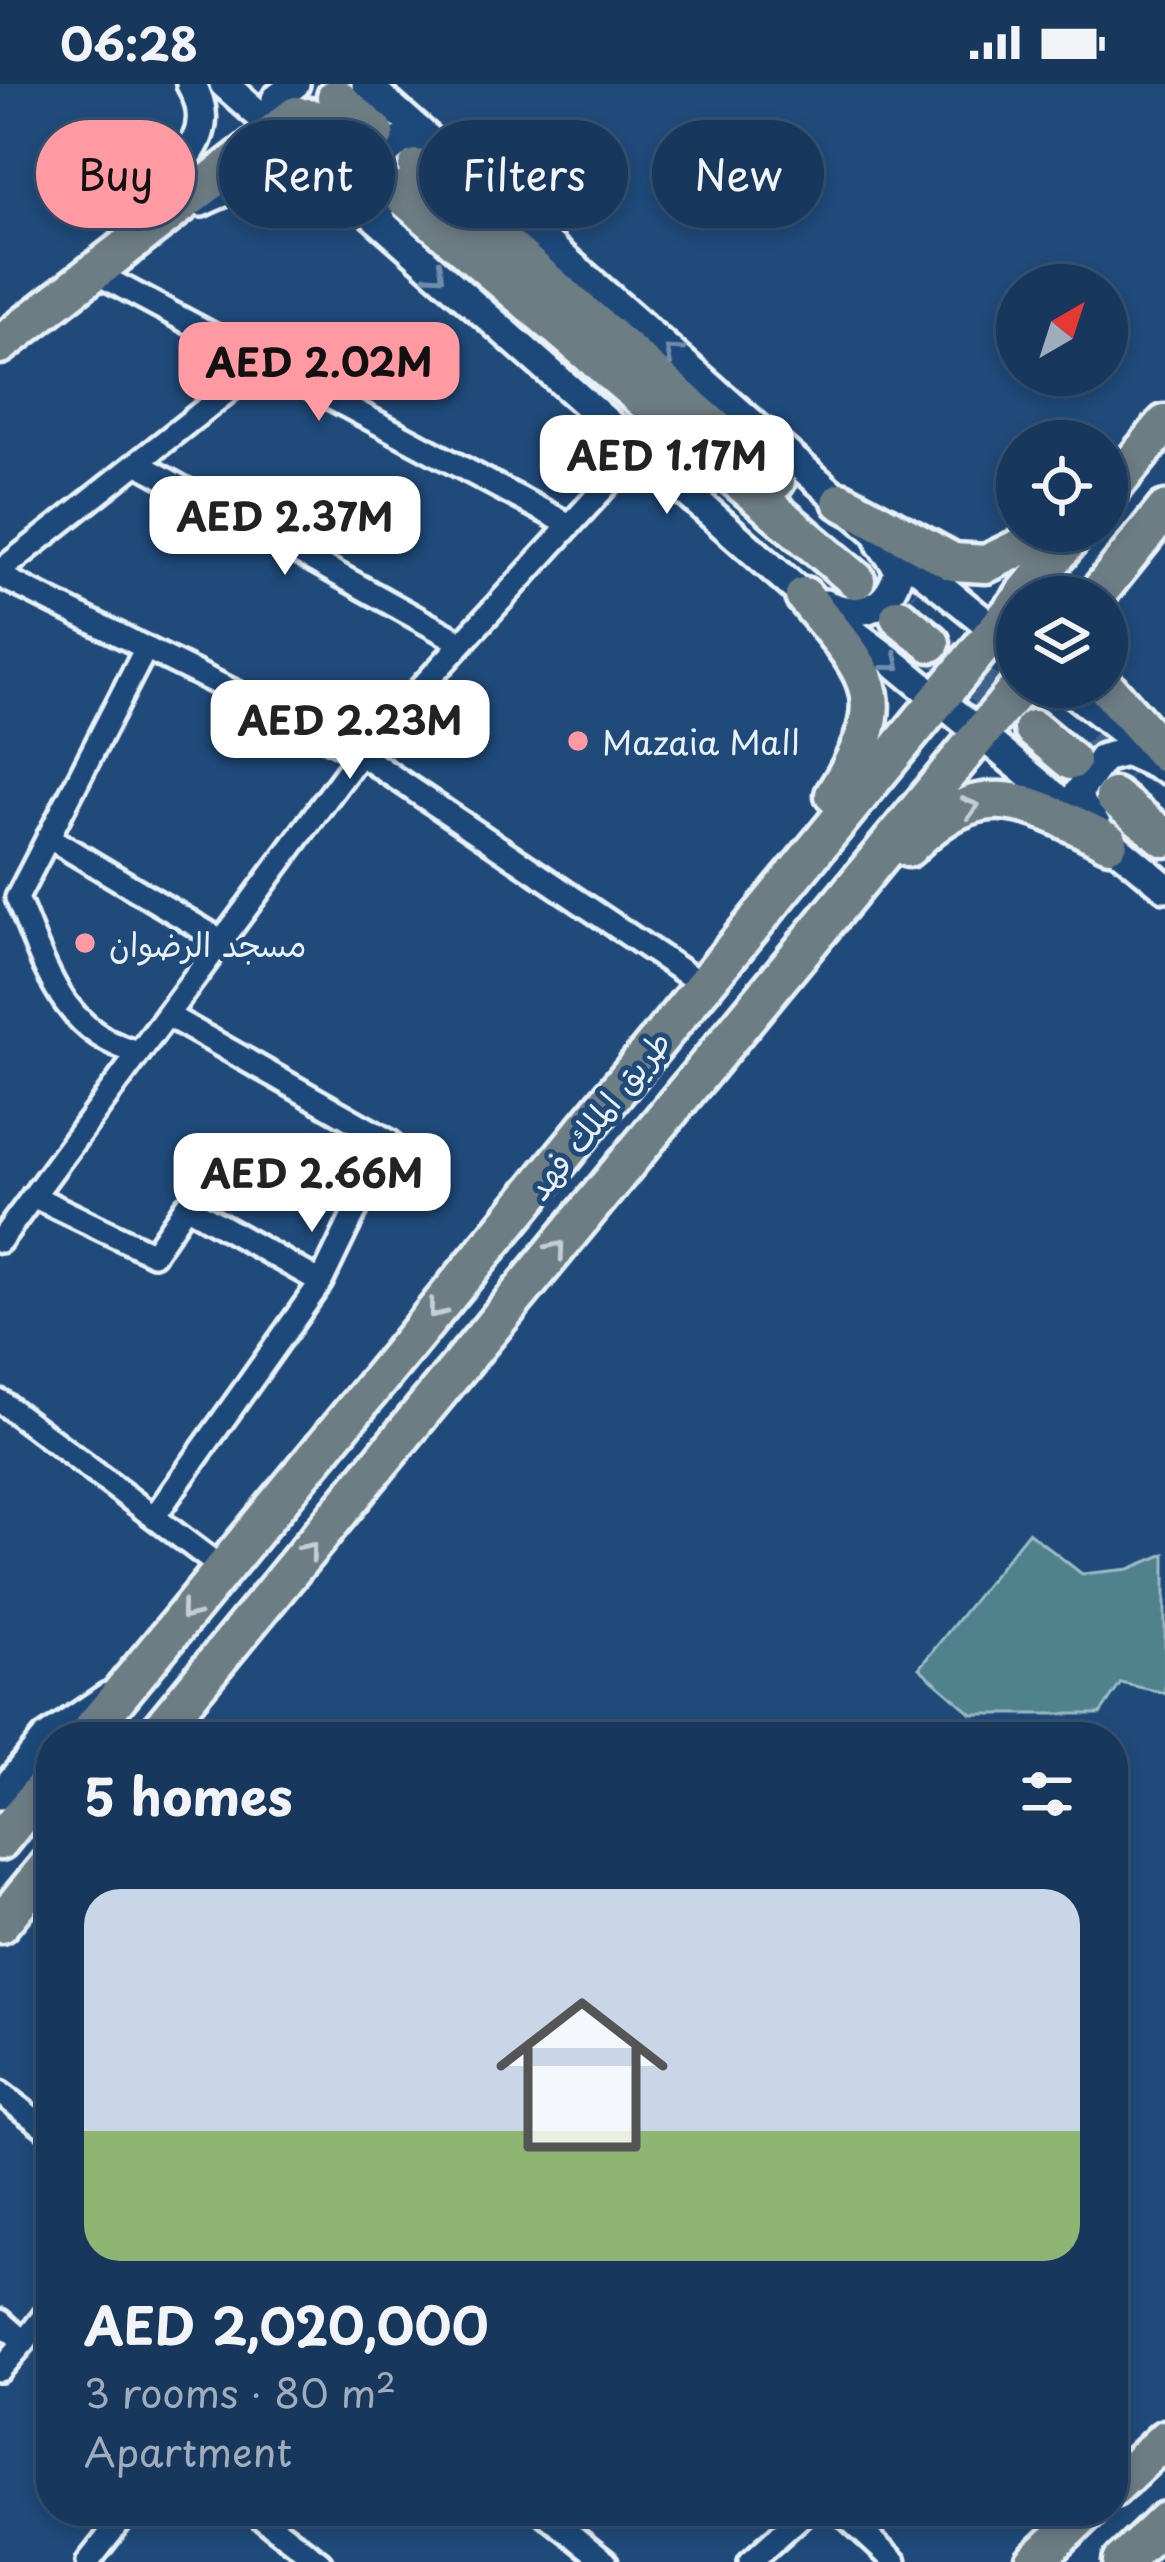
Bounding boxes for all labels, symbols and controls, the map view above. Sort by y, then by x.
text: 06:28 [60,8,198,76]
chip: Buy [36,120,195,228]
chip: Rent [219,120,395,228]
chip: Filters [419,120,628,228]
chip: New [652,120,824,228]
one-way arrow [423,259,445,280]
north arrow [996,264,1128,396]
map controls [996,264,1128,708]
pin: AED 2.02M [182,322,456,424]
text: AED 2.02M [206,331,433,390]
one-way arrow [665,346,687,367]
pin: AED 1.17M [530,415,804,517]
button: locate [996,420,1128,552]
text: AED 1.17M [567,424,767,483]
pin: AED 2.37M [148,476,422,578]
text: AED 2.37M [176,485,394,544]
button: layers [996,576,1128,708]
one-way arrow [879,649,901,670]
pin: AED 2.23M [213,680,487,782]
text: AED 2.23M [238,689,462,748]
place label: Mazaia Mall [602,716,800,766]
marker: Mazaia Mall [565,728,591,754]
one-way arrow [960,796,981,821]
place label: مسجد الرضوان [109,918,306,968]
marker: مسجد الرضوان [72,930,98,956]
street label: طريق الملك فهد [513,1018,681,1210]
pin: AED 2.66M [175,1133,449,1235]
text: AED 2.66M [201,1142,423,1201]
one-way arrow [543,1241,564,1263]
one-way arrow [428,1296,450,1318]
one-way arrow [294,1541,316,1563]
one-way arrow [181,1598,202,1620]
text: 5 homes [84,1756,293,1833]
icon: filters [1014,1761,1080,1827]
icon: home [474,1967,690,2183]
text: AED 2,020,000 [84,2285,489,2362]
text: 3 rooms · 80 m² [84,2362,396,2421]
text: Apartment [84,2421,292,2480]

